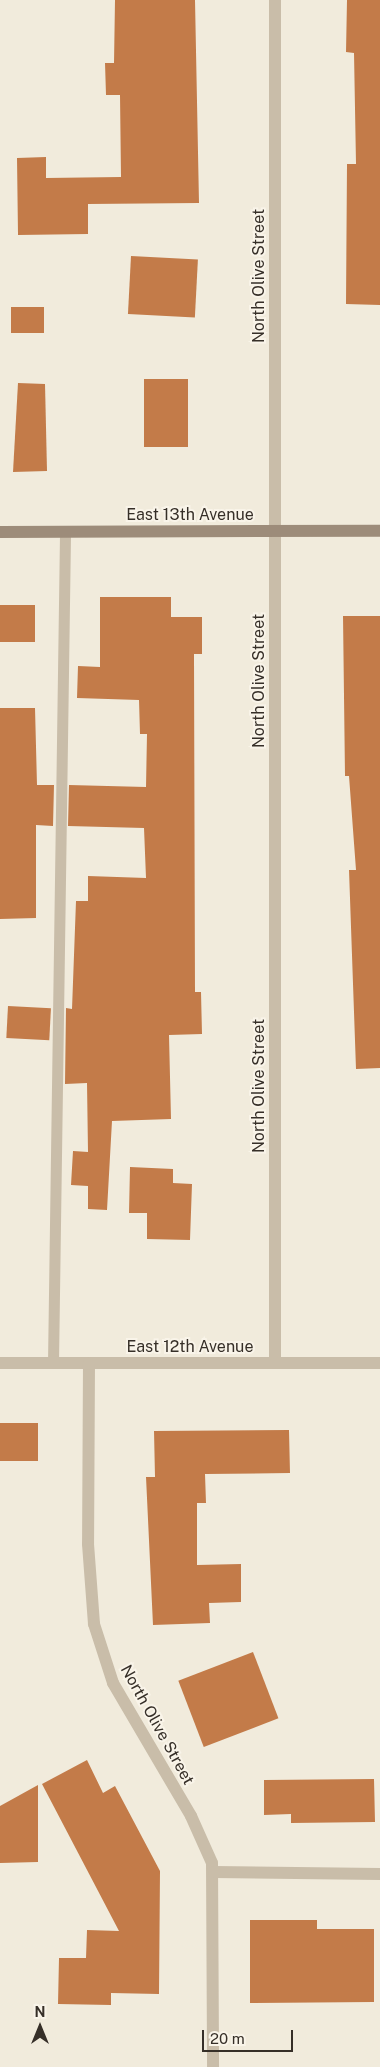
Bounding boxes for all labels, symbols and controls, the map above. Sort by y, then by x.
street label: North Olive Street [249,209,269,343]
street label: East 13th Avenue [126,505,254,525]
street label: North Olive Street [249,614,269,748]
street label: North Olive Street [249,1019,269,1153]
street label: East 12th Avenue [127,1337,253,1357]
street label: North Olive Street [116,1662,198,1788]
north arrow [15,2002,65,2052]
text: N [35,2004,45,2020]
scale bar [205,2020,296,2052]
text: 20 m [210,2030,245,2047]

